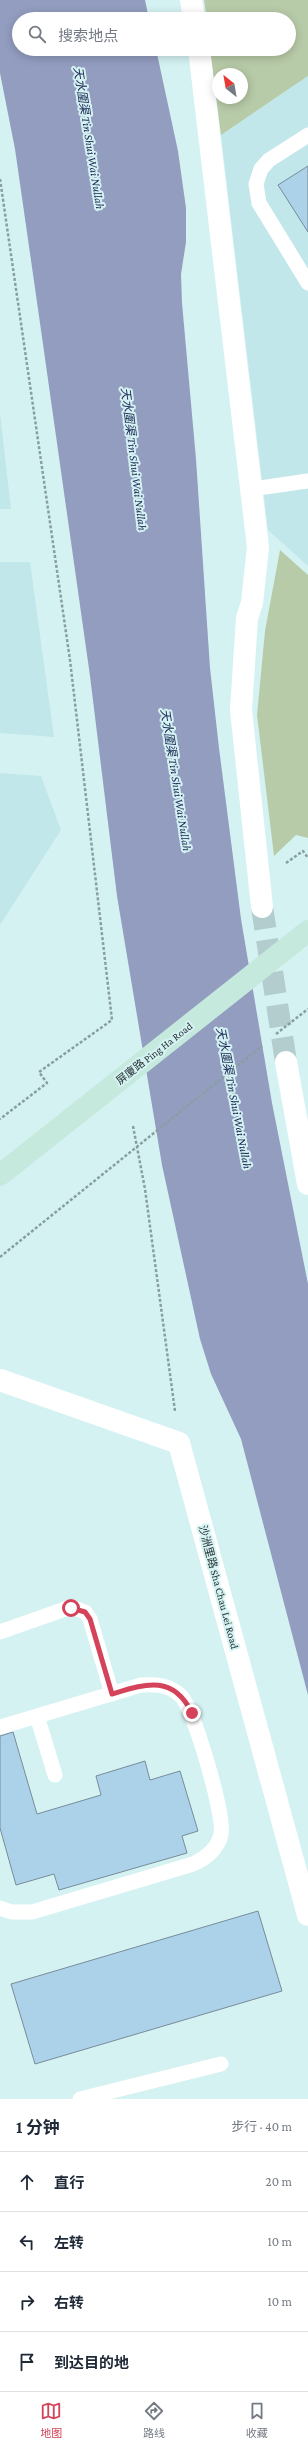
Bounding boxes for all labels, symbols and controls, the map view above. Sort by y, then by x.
search box [12,12,296,56]
icon: search [26,23,48,45]
text: 搜索地点 [58,28,118,44]
water label: 天水圍渠 Tin Shui Wai Nullah [71,66,107,210]
north arrow [212,68,248,104]
water label: 天水圍渠 Tin Shui Wai Nullah [118,387,150,531]
water label: 天水圍渠 Tin Shui Wai Nullah [158,708,194,852]
street label: 屏廈路 Ping Ha Road [113,1019,195,1087]
water label: 天水圍渠 Tin Shui Wai Nullah [213,1026,255,1170]
street label: 沙洲里路 Sha Chau Lei Road [197,1524,241,1650]
route start [62,1599,80,1617]
route end [183,1704,201,1722]
text: 1 分钟 [16,2118,60,2137]
text: 步行 · 40 m [231,2119,292,2134]
icon: ahead [16,2171,38,2193]
text: 20 m [266,2174,292,2189]
text: 直行 [54,2175,84,2191]
icon: left [16,2231,38,2253]
text: 10 m [267,2234,292,2249]
text: 左转 [54,2235,84,2251]
icon: right [16,2291,38,2313]
text: 10 m [267,2294,292,2309]
text: 右转 [54,2295,84,2311]
icon: arrive [16,2351,38,2373]
text: 到达目的地 [54,2355,129,2371]
tab: 地图 [40,2400,62,2440]
tab: 路线 [143,2400,165,2440]
tab: 收藏 [246,2400,268,2440]

